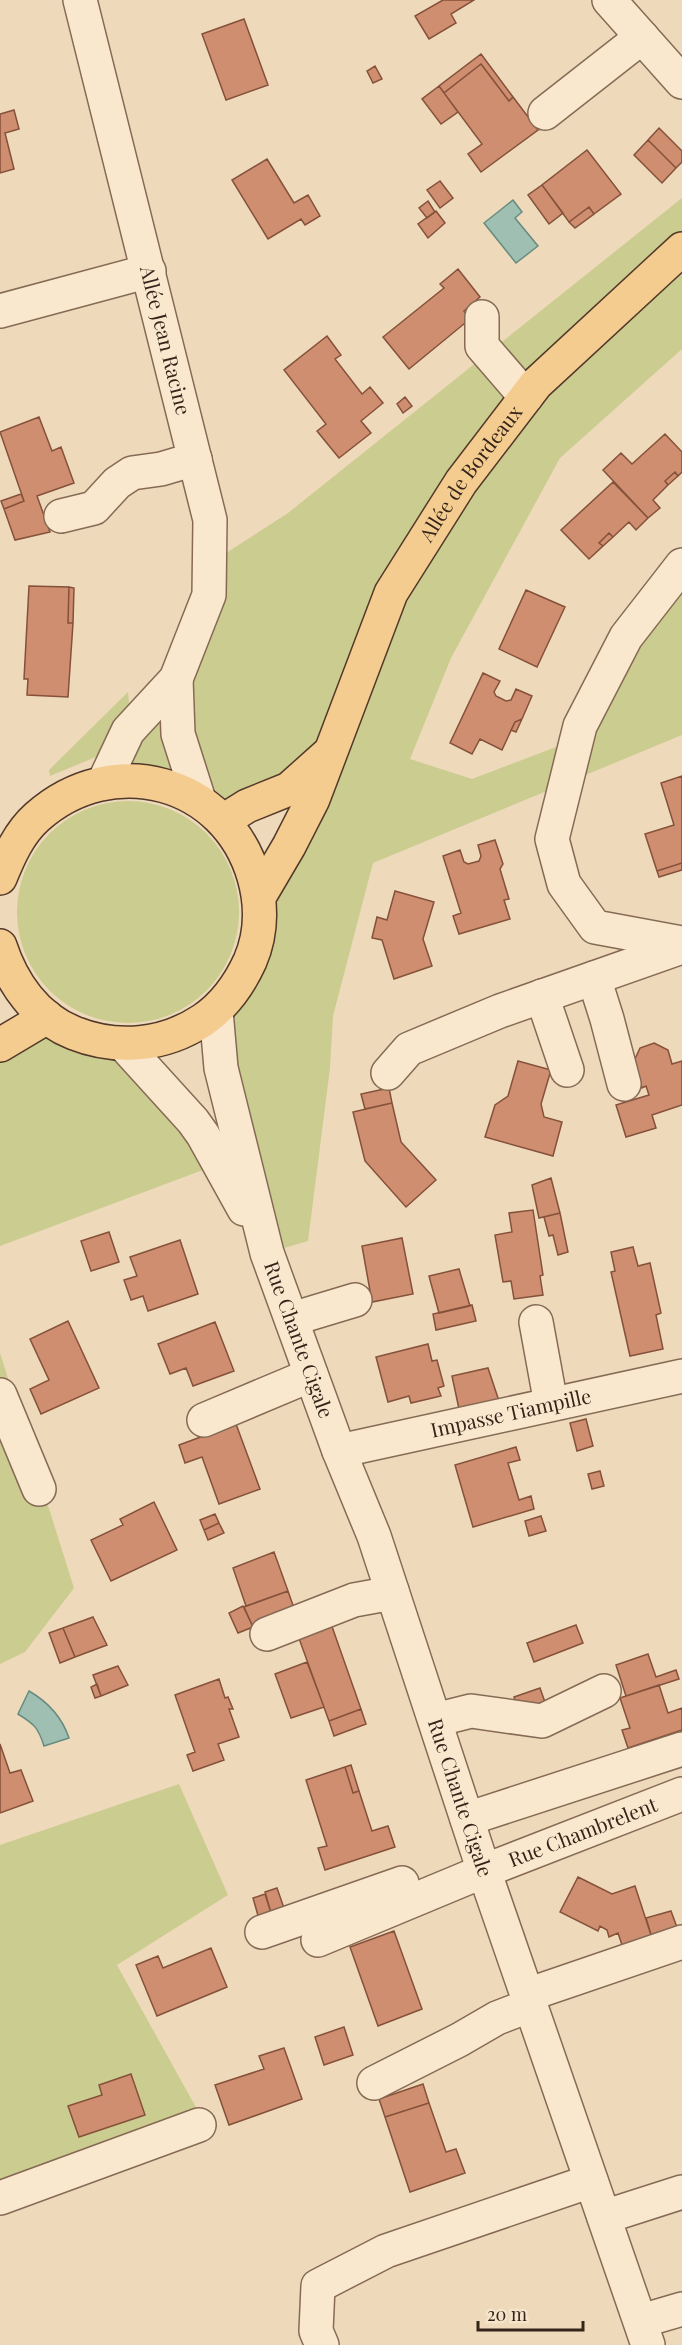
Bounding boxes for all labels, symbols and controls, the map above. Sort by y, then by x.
street label: Allée Jean Racine [135,262,198,418]
street label: Allée de Bordeaux [411,398,528,547]
street label: Rue Chante Cigale [259,1257,341,1421]
street label: Impasse Tiampille [428,1381,593,1443]
street label: Rue Chante Cigale [423,1715,500,1880]
street label: Rue Chambrelent [504,1790,662,1872]
scale bar [478,2294,583,2332]
text: 20 m [487,2302,527,2326]

